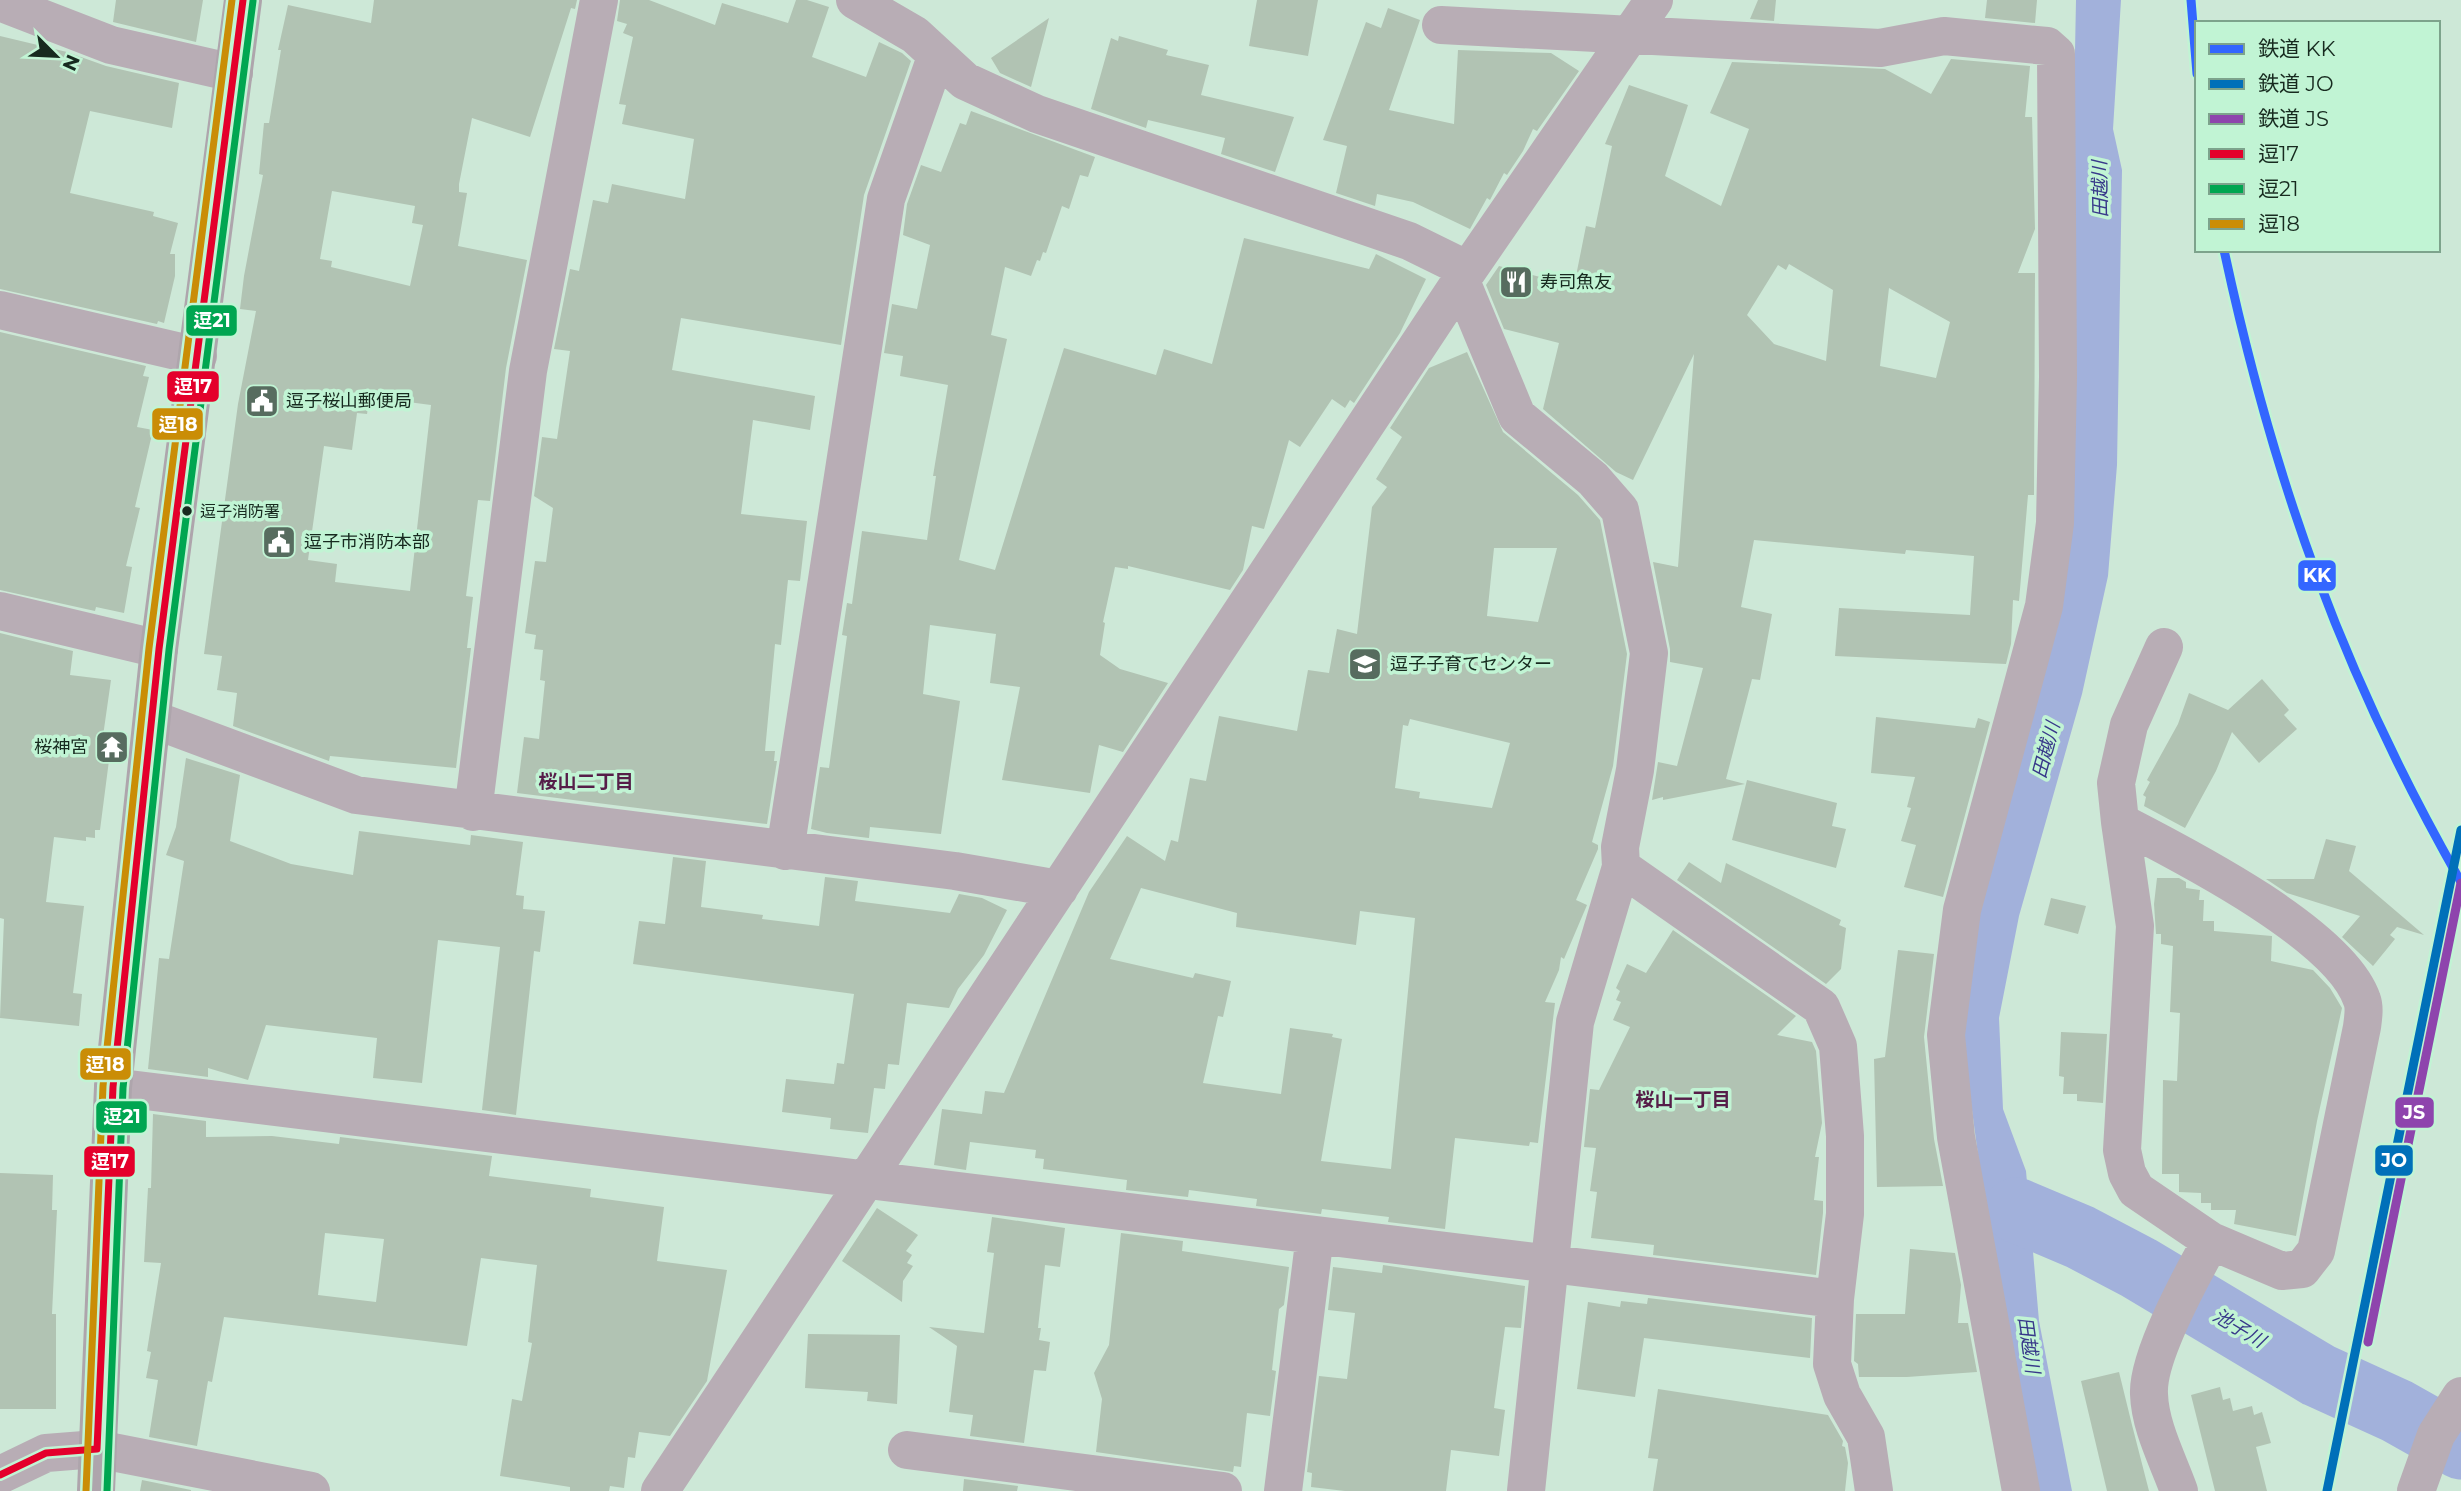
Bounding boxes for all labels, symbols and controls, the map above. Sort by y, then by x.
north arrow [21,21,91,91]
legend [2195,21,2440,252]
text: 鉄道 KK [2258,36,2335,61]
text: N [57,51,85,74]
text: 鉄道 JO [2258,71,2334,96]
text: 鉄道 JS [2258,106,2329,131]
text: 逗17 [2258,141,2299,166]
water label: 田越川 [2088,158,2112,218]
text: 逗21 [2258,176,2299,201]
text: 逗18 [2258,211,2300,236]
restaurant icon: 寿司魚友 [1497,263,1535,301]
place label: 寿司魚友 [1540,271,1612,293]
line badge: 逗21 [185,304,238,337]
text: 逗21 [193,309,231,332]
line badge: 逗17 [166,370,220,403]
text: 逗17 [174,375,212,398]
public building icon: 逗子桜山郵便局 [243,382,281,420]
place label: 逗子桜山郵便局 [286,390,412,412]
line badge: 逗18 [151,407,204,441]
text: 逗18 [159,413,198,436]
place label: 逗子消防署 [200,502,280,521]
marker: 逗子消防署 [180,504,194,518]
public building icon: 逗子市消防本部 [260,523,298,561]
place label: 逗子市消防本部 [304,531,430,553]
line badge: KK [2297,559,2337,592]
text: KK [2303,564,2332,587]
school or university icon: 逗子子育てセンター [1346,645,1384,683]
place label: 逗子子育てセンター [1390,653,1552,675]
water label: 田越川 [2028,718,2065,781]
temple icon: 桜神宮 [93,728,131,766]
place label: 桜神宮 [34,736,88,758]
district label: 桜山二丁目 [538,770,634,793]
line badge: 逗18 [79,1047,132,1081]
text: 逗18 [86,1053,125,1076]
district label: 桜山一丁目 [1635,1088,1731,1111]
line badge: JS [2394,1096,2435,1129]
line badge: 逗21 [95,1100,148,1134]
text: JS [2402,1101,2425,1124]
text: 逗21 [103,1105,141,1128]
line badge: JO [2374,1144,2414,1177]
line badge: 逗17 [83,1145,136,1178]
text: JO [2380,1149,2407,1172]
text: 逗17 [91,1150,129,1173]
water label: 池子川 [2209,1303,2271,1354]
water label: 田越川 [2014,1315,2045,1377]

